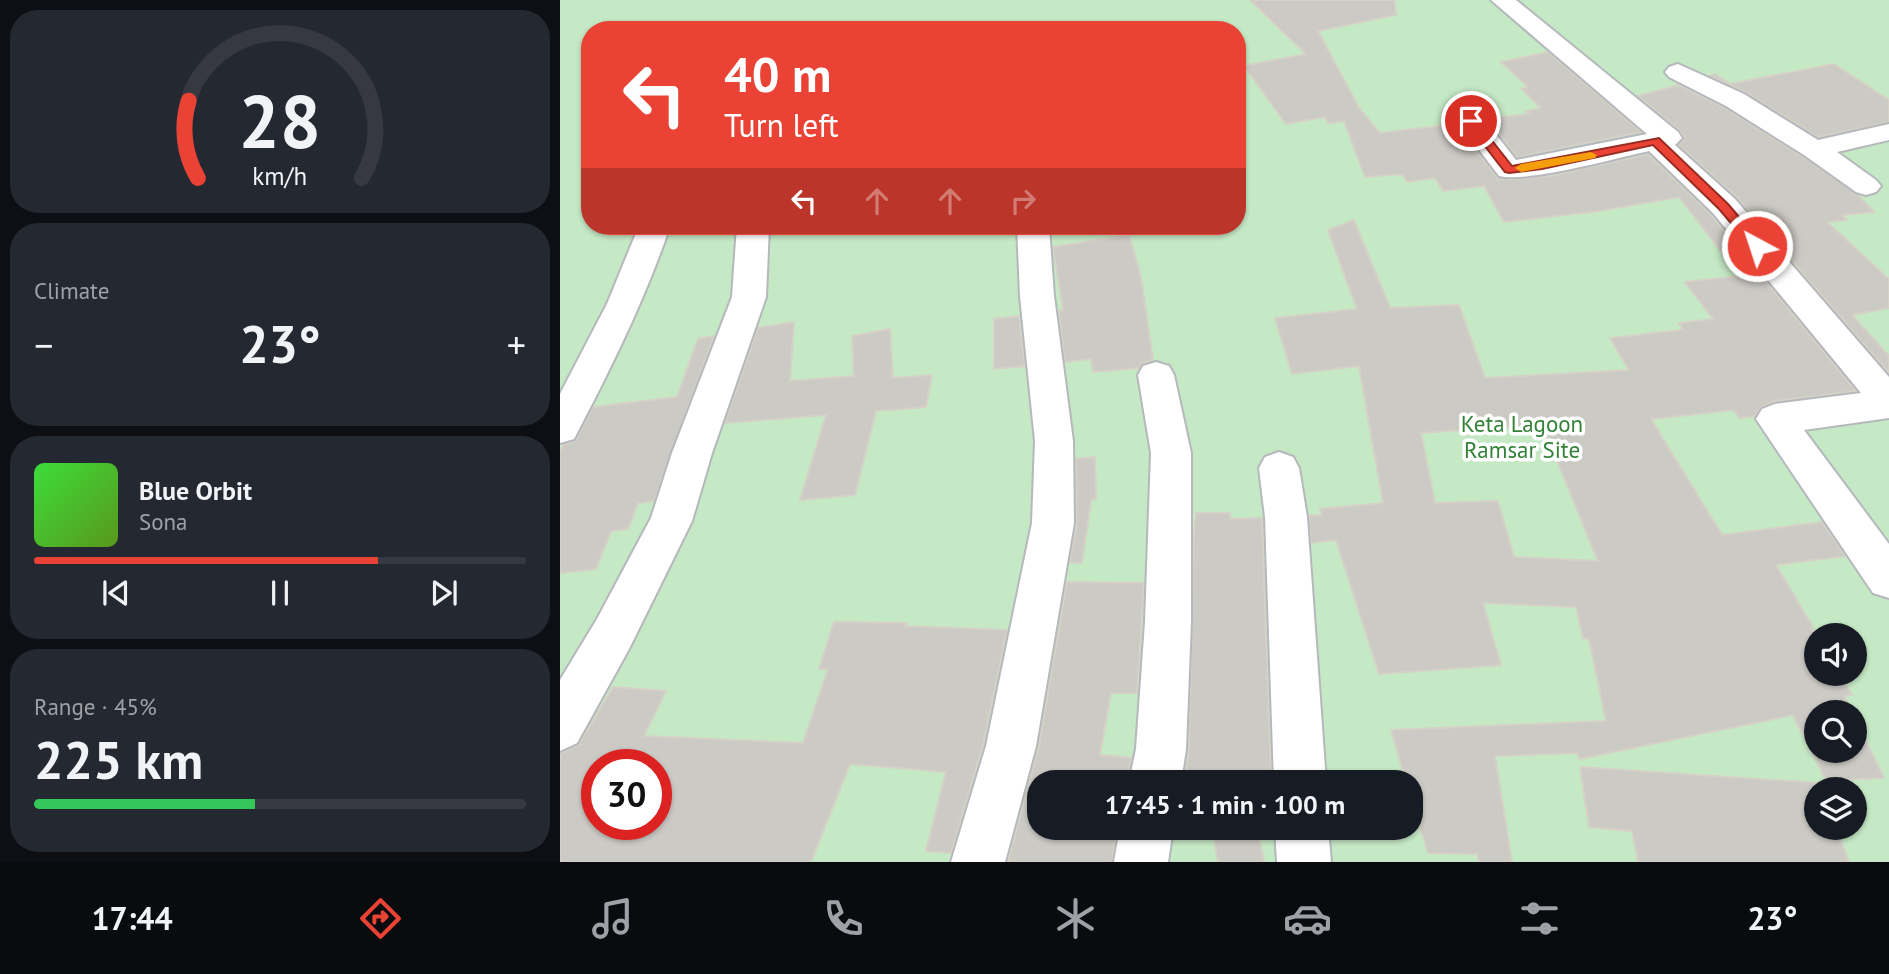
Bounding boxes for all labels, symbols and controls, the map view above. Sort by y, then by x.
text: 40 m [724,42,831,106]
icon: left [609,49,700,140]
text: 28 [239,74,321,168]
pin [1441,91,1501,151]
icon: arrive [1452,102,1490,140]
text: Turn left [724,104,839,146]
text: km/h [253,159,307,191]
icon: left [785,182,823,220]
icon: ahead [858,182,896,220]
icon: ahead [931,182,969,220]
icon: right [1004,182,1042,220]
position arrow [1720,209,1794,283]
text: Climate [34,276,109,305]
text: 23° [239,310,321,377]
text: − [34,320,53,369]
text: + [507,320,526,369]
park label: Keta Lagoon Ramsar Site [1461,409,1583,464]
text: Blue Orbit [139,474,252,507]
text: Sona [139,507,188,536]
icon: previous [97,574,135,612]
icon: pause [261,574,299,612]
icon: next [425,574,463,612]
map controls [1804,623,1867,840]
button: sound [1804,623,1867,686]
text: Range · 45% [34,692,157,721]
button: search [1804,700,1867,763]
text: 225 km [34,726,203,793]
speed limit sign: 30 [581,749,672,840]
button: layers [1804,777,1867,840]
text: 17:45 · 1 min · 100 m [1105,788,1345,821]
icon: directions [356,894,405,943]
icon: music [588,894,637,943]
icon: phone [819,894,868,943]
icon: climate [1051,894,1100,943]
icon: car [1283,894,1332,943]
icon: filters [1515,894,1564,943]
text: 17:44 [91,897,173,939]
text: 23° [1747,897,1798,939]

